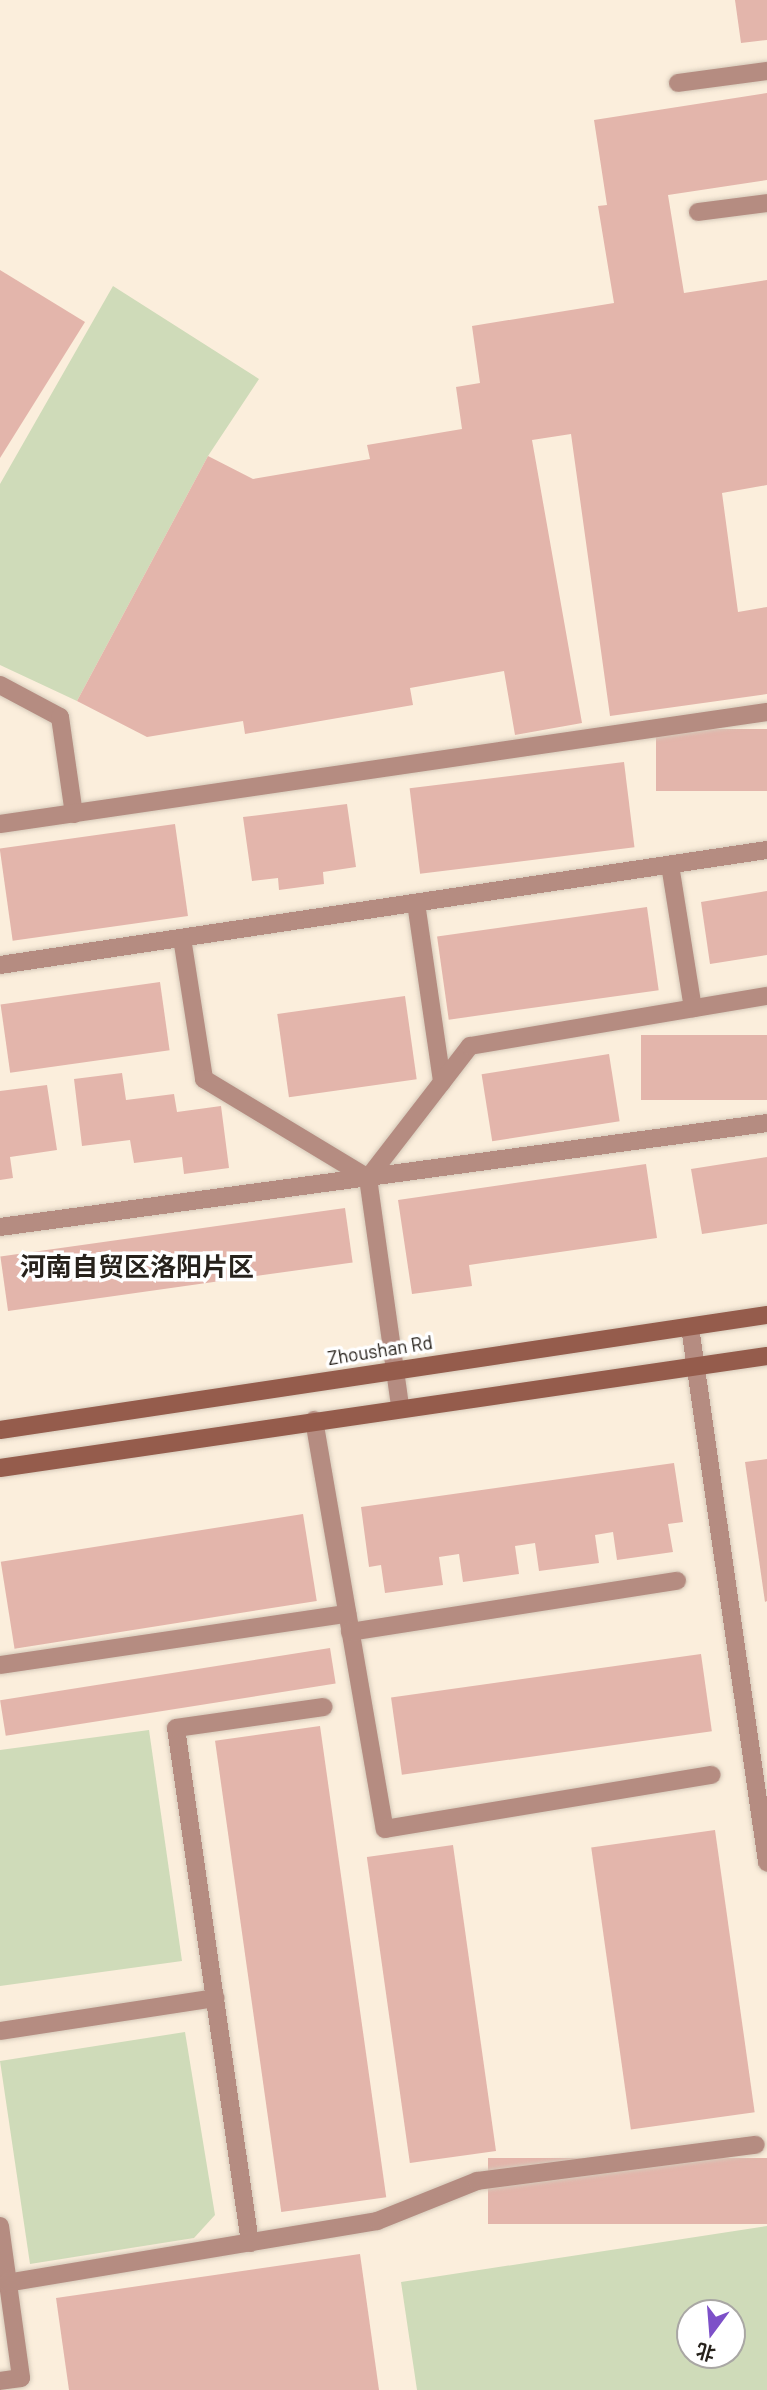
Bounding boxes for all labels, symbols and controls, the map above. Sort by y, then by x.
district label: 河南自贸区洛阳片区 [20,1250,254,1282]
street label: Zhoushan Rd [326,1330,434,1370]
north arrow [676,2299,746,2369]
text: 北 [693,2339,718,2366]

